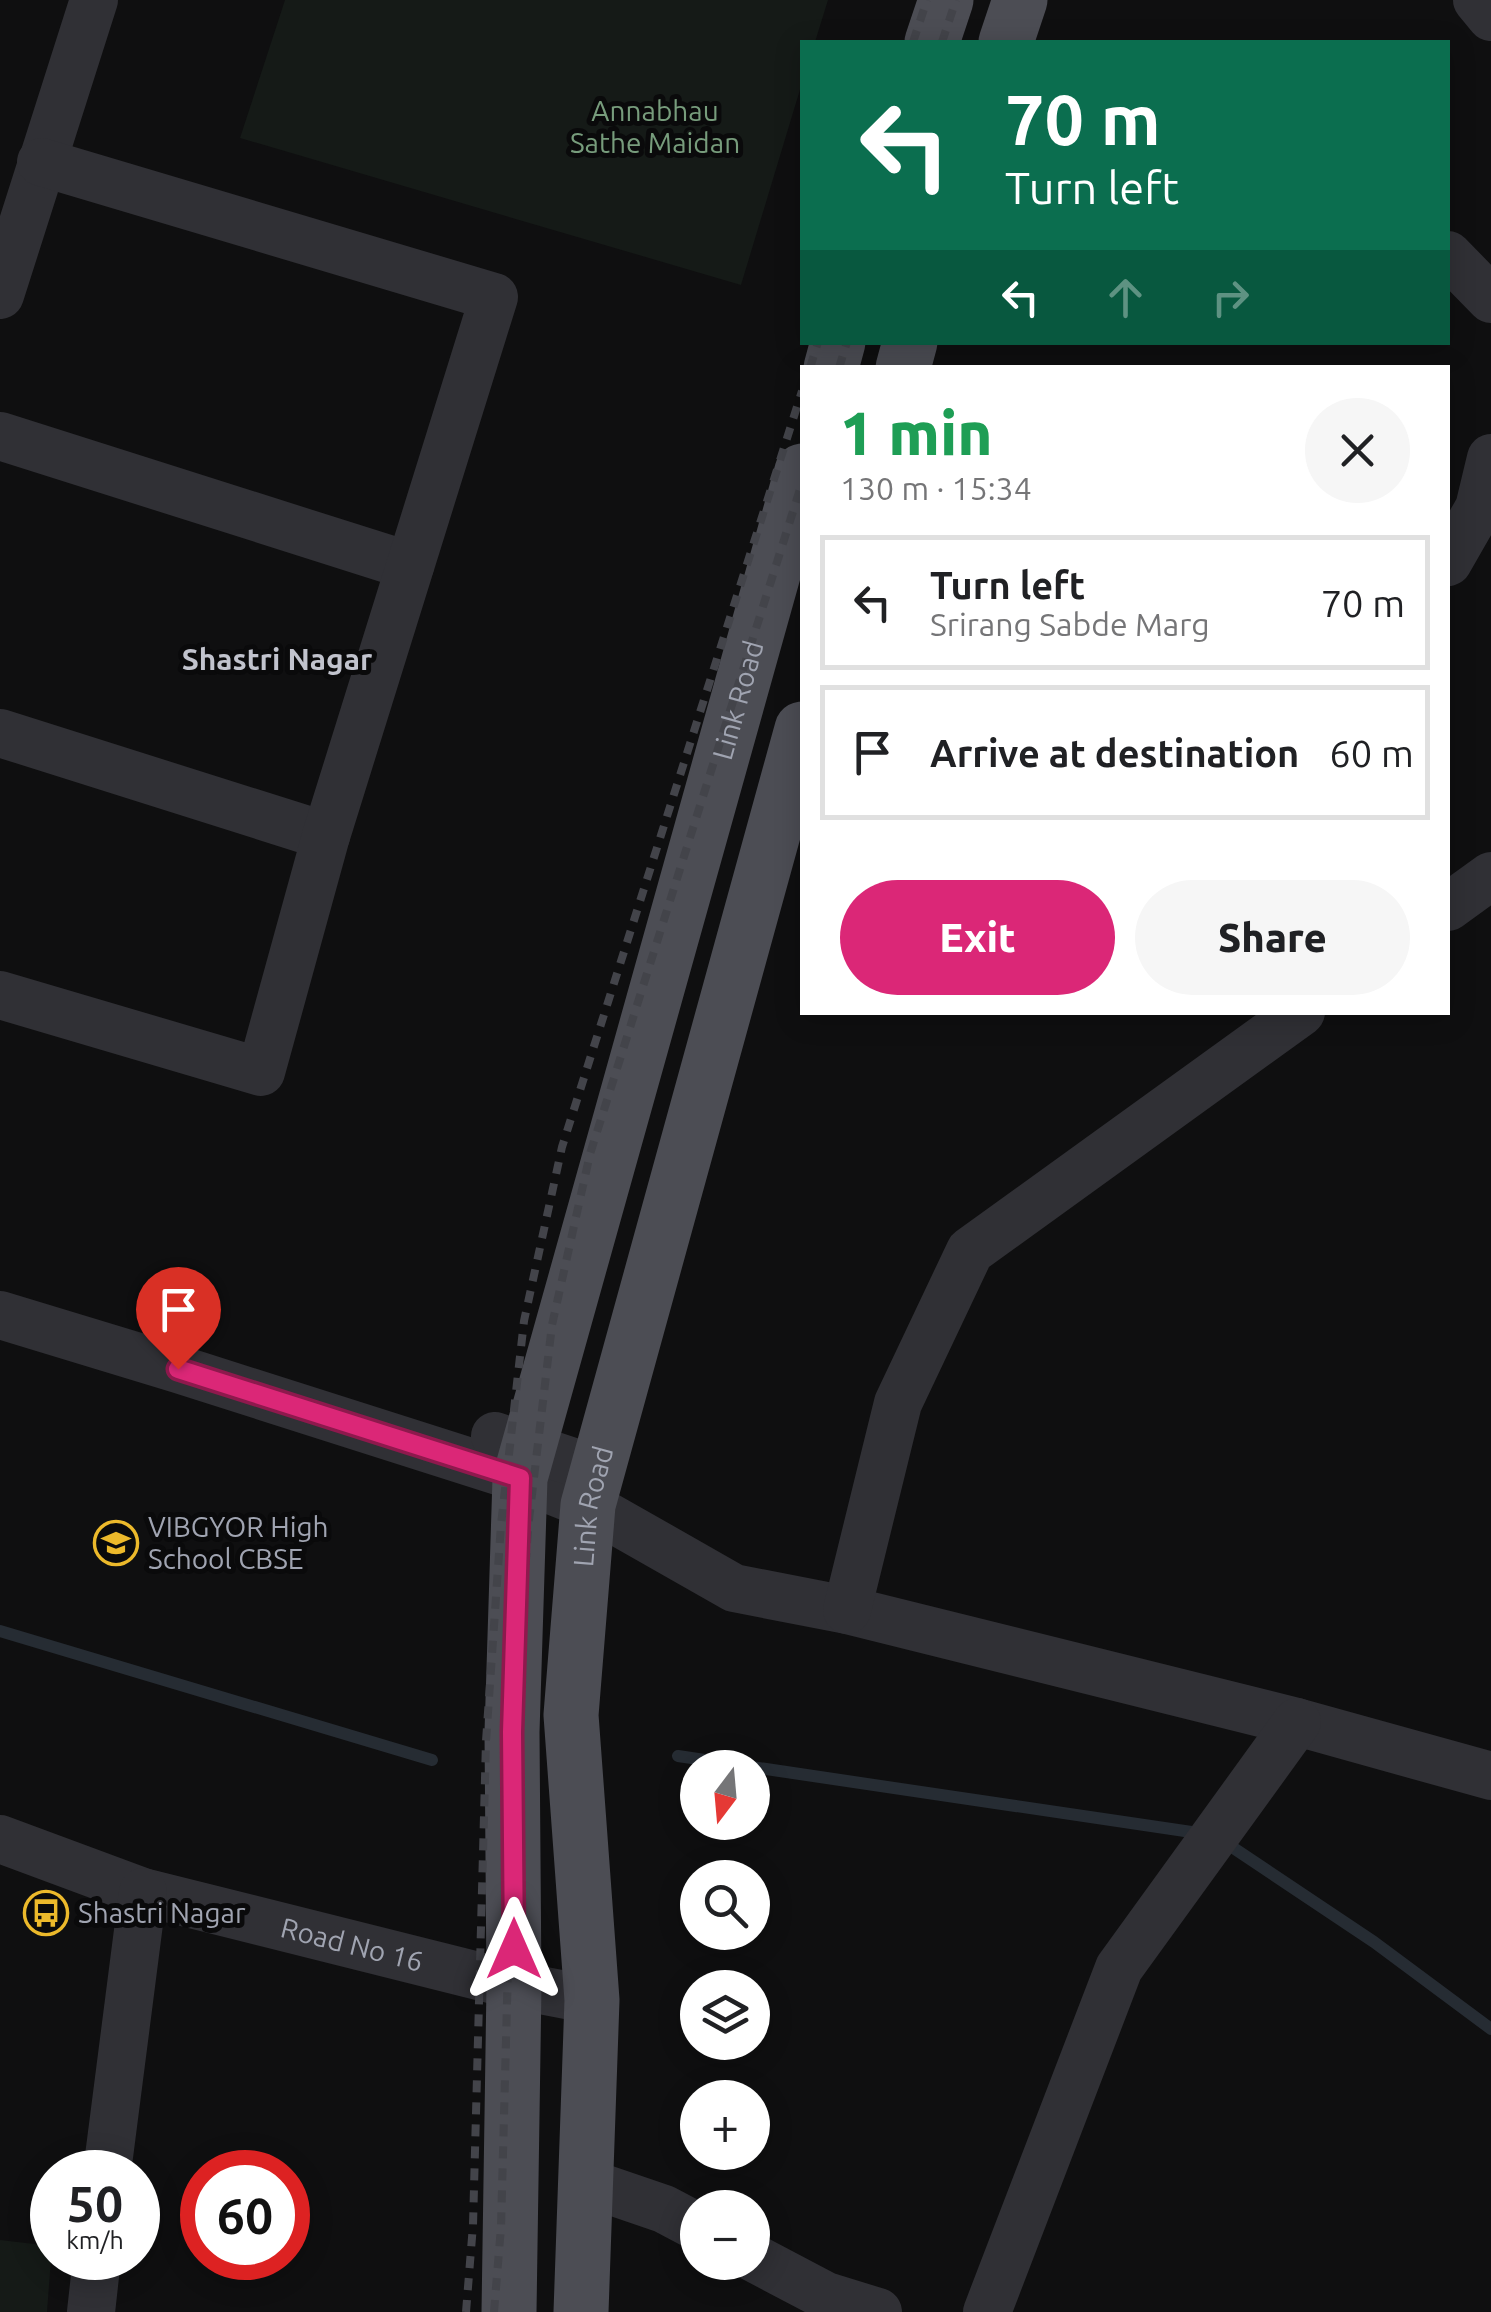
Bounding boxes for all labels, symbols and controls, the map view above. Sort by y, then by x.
icon: left [840,80,970,210]
text: 70 m [1005,80,1161,158]
park label: Annabhau Sathe Maidan [570,95,740,158]
text: Turn left [1005,162,1179,213]
icon: left [993,270,1048,325]
icon: ahead [1098,270,1153,325]
icon: right [1203,270,1258,325]
button: close [1305,398,1410,503]
text: 1 min [840,399,993,466]
text: 130 m · 15:34 [840,470,1032,506]
text: Turn left [930,564,1085,606]
icon: left [845,575,900,630]
text: 70 m [1321,582,1405,624]
text: Srirang Sabde Marg [930,606,1210,642]
street label: Link Road [706,637,769,763]
district label: Shastri Nagar [182,642,373,676]
icon: arrive [845,725,900,780]
text: Arrive at destination [930,732,1299,774]
text: 60 m [1329,732,1414,774]
button: Exit [840,880,1115,995]
button: Share [1135,880,1410,995]
pin [136,1267,221,1370]
icon: arrive [151,1282,206,1337]
street label: Link Road [567,1442,619,1568]
place label: VIBGYOR High School CBSE [148,1511,329,1574]
school or university icon: VIBGYOR High School CBSE [93,1520,139,1566]
north arrow [680,1750,770,1840]
map controls [680,1750,770,2280]
button: search [680,1860,770,1950]
bus stop icon: Shastri Nagar [23,1890,69,1936]
place label: Shastri Nagar [78,1897,246,1928]
position arrow [462,1897,566,2001]
street label: Road No 16 [278,1911,426,1977]
button: layers [680,1970,770,2060]
button: + [680,2080,770,2170]
speed limit sign: 60 [180,2150,310,2280]
text: 50 [67,2175,123,2231]
button: − [680,2190,770,2280]
text: km/h [66,2226,124,2254]

